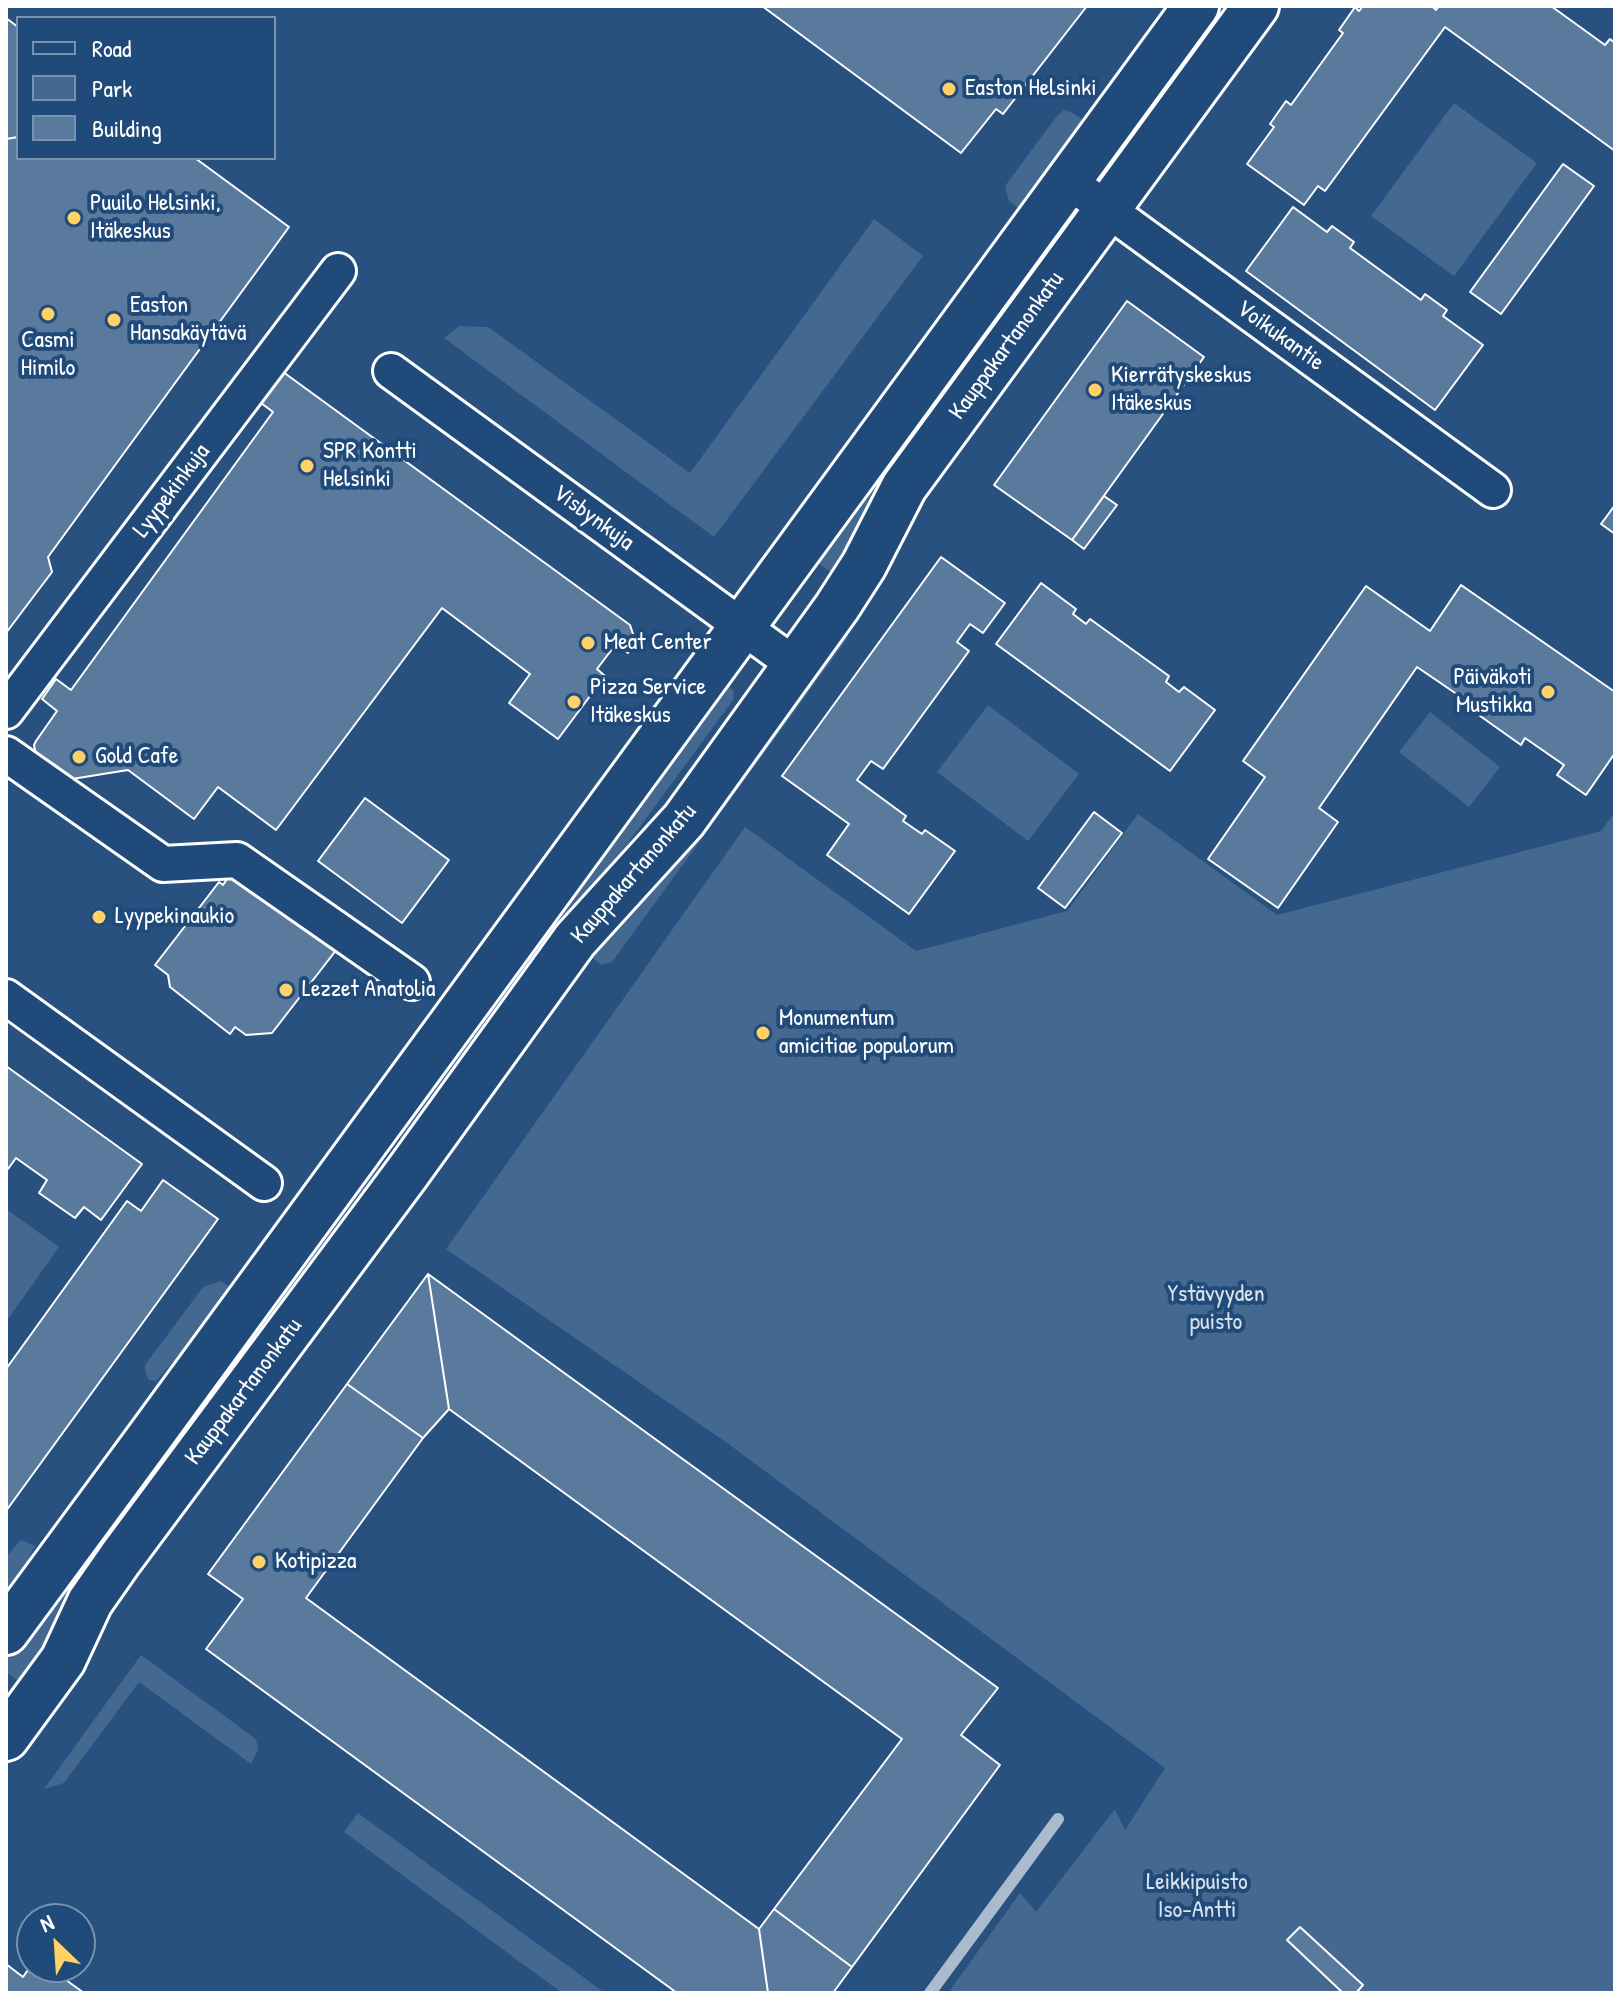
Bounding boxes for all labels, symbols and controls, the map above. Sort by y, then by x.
legend [16,16,276,160]
text: Road [92,32,131,64]
text: Park [92,72,132,104]
place label: Easton Helsinki [965,75,1097,103]
marker: Easton Helsinki [940,80,958,98]
text: Building [92,112,162,144]
place label: Puuilo Helsinki, Itäkeskus [90,190,221,246]
marker: Puuilo Helsinki, Itäkeskus [65,209,83,227]
street label: Kauppakartanonkatu [944,266,1070,426]
place label: Easton Hansakäytävä [130,292,246,348]
street label: Voikukantie [1230,295,1330,377]
marker: Casmi Himilo [39,305,57,323]
marker: Easton Hansakäytävä [105,311,123,329]
place label: Casmi Himilo [21,327,75,383]
place label: Kierrätyskeskus Itäkeskus [1111,362,1252,418]
marker: Kierrätyskeskus Itäkeskus [1086,381,1104,399]
street label: Lyypekinkuja [127,438,217,544]
place label: SPR Kontti Helsinki [323,438,417,494]
marker: SPR Kontti Helsinki [298,457,316,475]
street label: Visbynkuja [547,479,639,557]
place label: Meat Center [604,629,712,657]
marker: Meat Center [579,634,597,652]
place label: Päiväkoti Mustikka [1453,664,1532,720]
place label: Pizza Service Itäkeskus [590,674,706,730]
marker: Päiväkoti Mustikka [1539,683,1557,701]
marker: Pizza Service Itäkeskus [565,693,583,711]
place label: Gold Cafe [95,743,178,771]
marker: Gold Cafe [70,748,88,766]
street label: Kauppakartanonkatu [565,798,703,950]
place label: Lyypekinaukio [115,903,234,931]
marker: Lyypekinaukio [90,908,108,926]
place label: Lezzet Anatolia [302,976,435,1004]
marker: Lezzet Anatolia [277,981,295,999]
place label: Monumentum amicitiae populorum [779,1005,954,1061]
marker: Monumentum amicitiae populorum [754,1024,772,1042]
park label: Ystävyyden puisto [1167,1281,1265,1337]
street label: Kauppakartanonkatu [179,1313,309,1471]
place label: Kotipizza [275,1548,356,1576]
marker: Kotipizza [250,1553,268,1571]
park label: Leikkipuisto Iso-Antti [1146,1869,1248,1925]
north arrow [16,1903,96,1983]
text: N [35,1907,58,1939]

